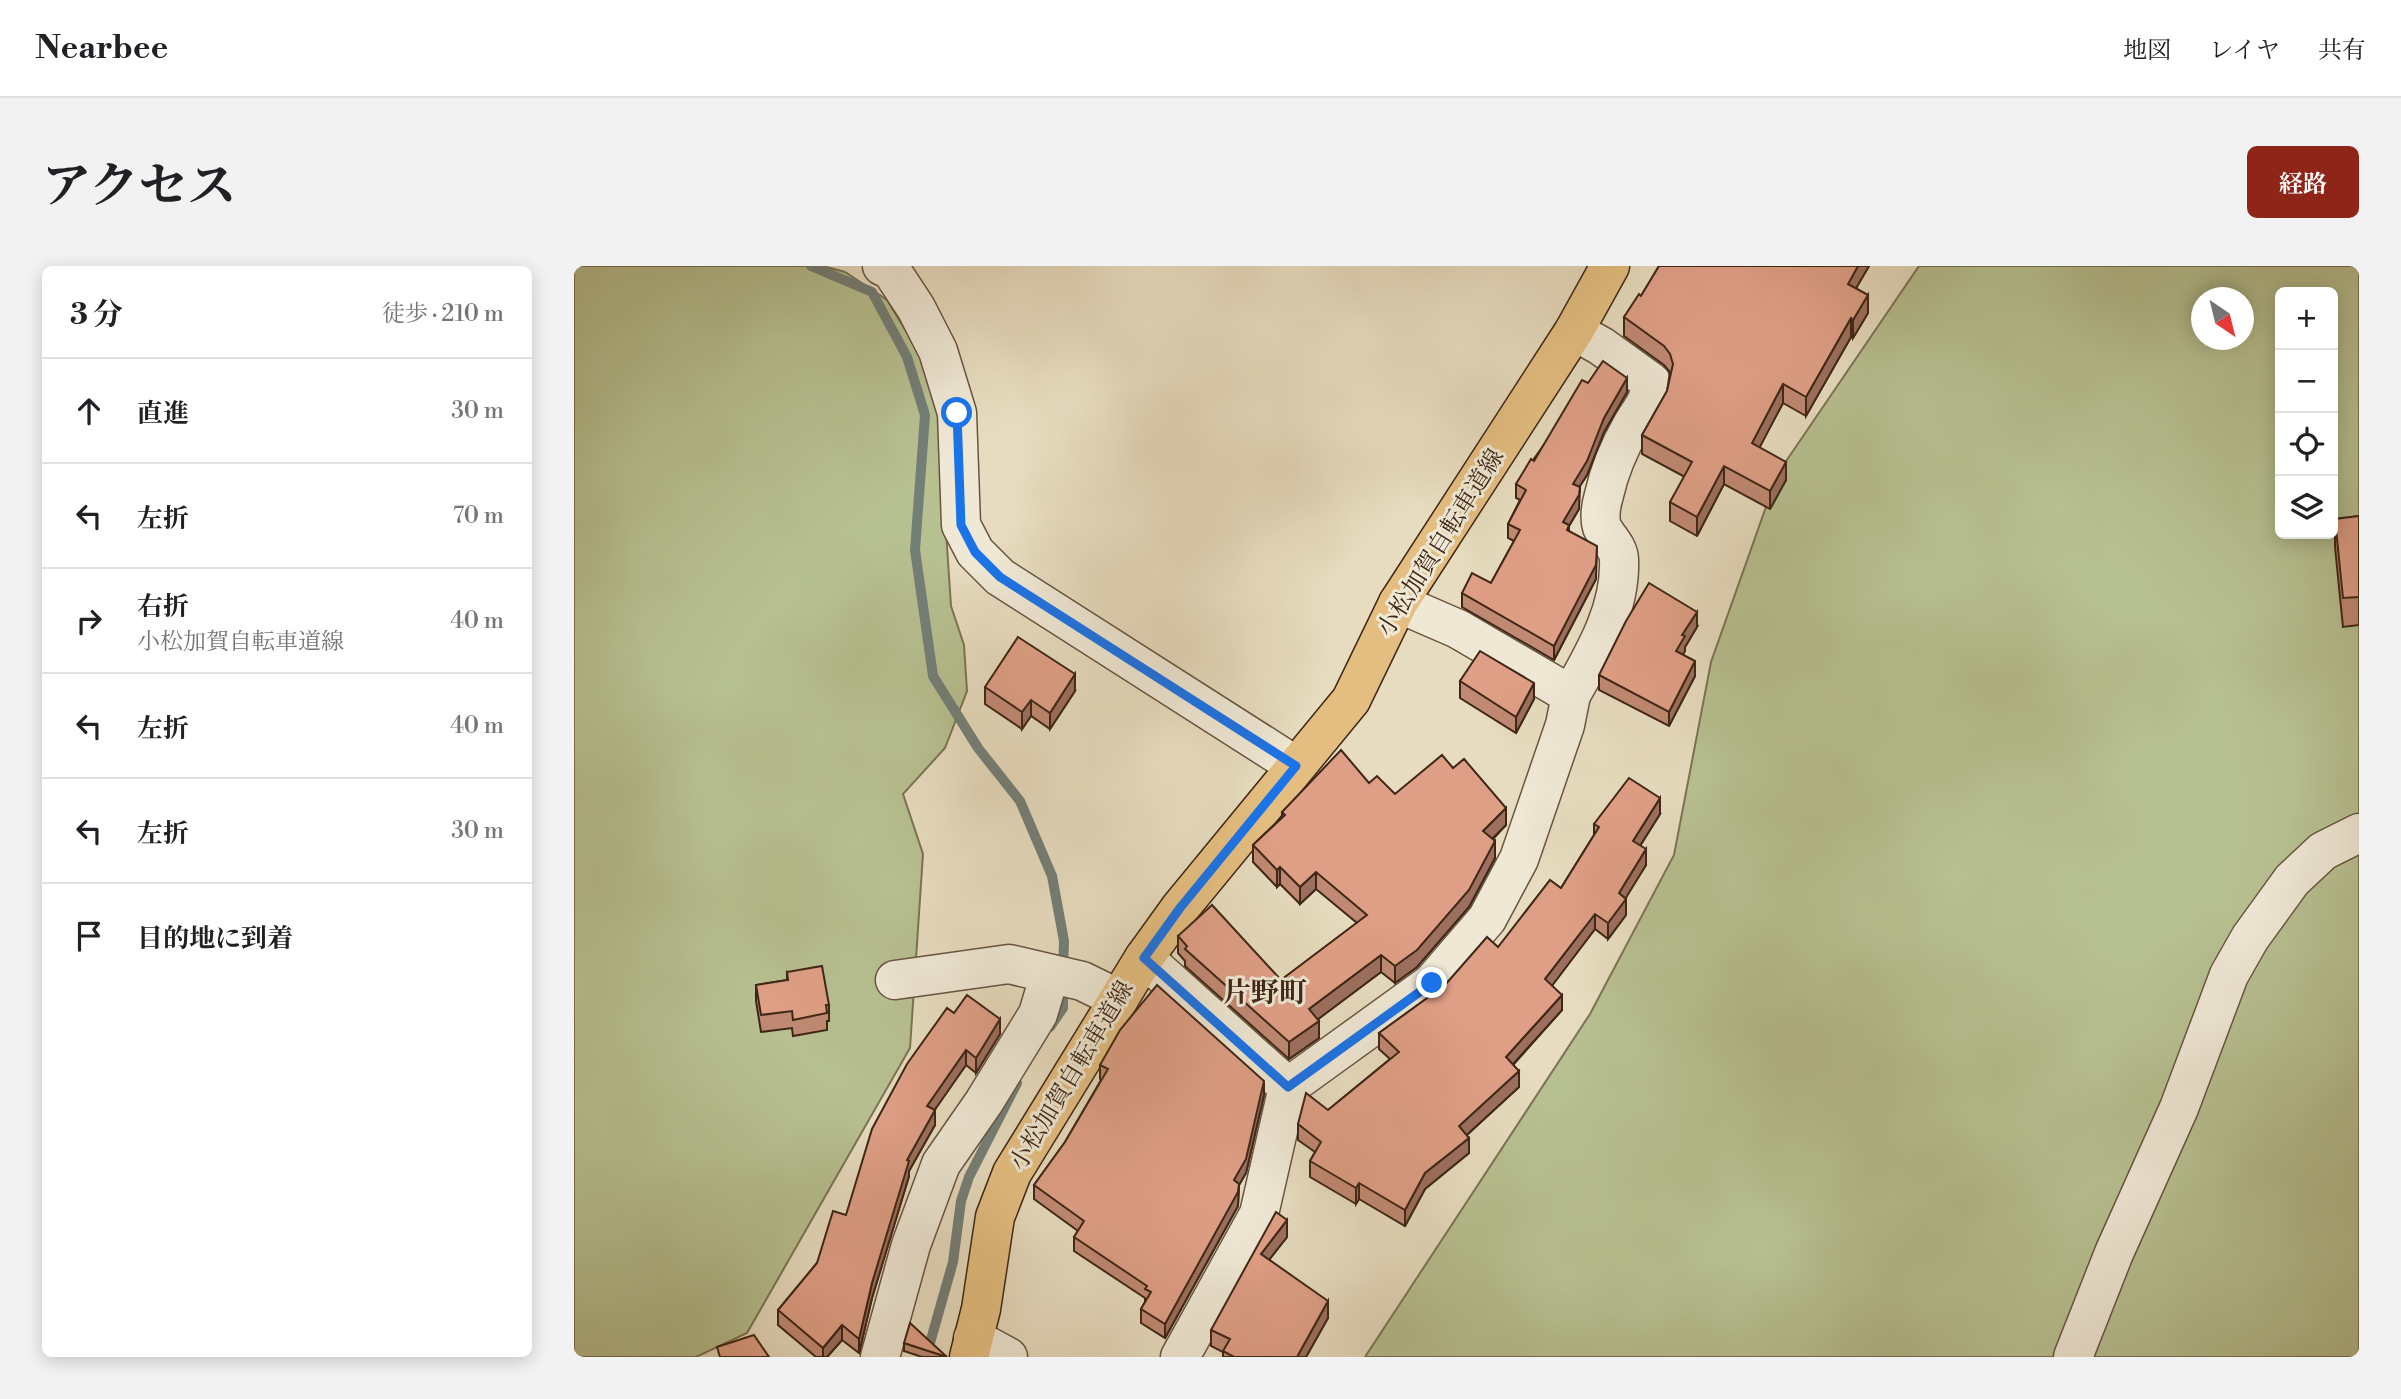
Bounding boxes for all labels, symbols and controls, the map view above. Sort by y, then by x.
text: Nearbee [35,28,168,69]
text: 地図 [2123,36,2171,66]
text: レイヤ [2209,36,2280,66]
text: 共有 [2318,36,2366,66]
button: 経路 [2247,146,2359,218]
text: アクセス [42,157,237,218]
north arrow [2191,287,2254,350]
map controls [2275,287,2338,539]
button: + [2275,287,2338,350]
text: 3 分 [70,296,123,334]
text: 徒歩 · 210 m [382,300,504,328]
button: − [2275,350,2338,413]
icon: ahead [70,392,108,430]
text: 30 m [451,397,504,425]
route start [941,397,972,428]
text: 直進 [137,398,189,430]
button: locate [2275,413,2338,476]
street label: 小松加賀自転車道線 [1371,443,1511,643]
button: layers [2275,476,2338,539]
icon: left [70,497,108,535]
text: 70 m [453,502,504,530]
text: 左折 [137,503,189,535]
text: 右折 [137,591,189,623]
icon: right [70,602,108,640]
text: 40 m [450,607,504,635]
text: 小松加賀自転車道線 [137,628,344,656]
icon: left [70,707,108,745]
text: 40 m [450,712,504,740]
text: 左折 [137,713,189,745]
icon: left [70,812,108,850]
text: 30 m [451,817,504,845]
text: 左折 [137,818,189,850]
icon: arrive [70,917,108,955]
text: 目的地に到着 [137,923,293,955]
route end [1416,967,1447,998]
street label: 小松加賀自転車道線 [1004,976,1140,1176]
district label: 片野町 [1223,976,1307,1011]

